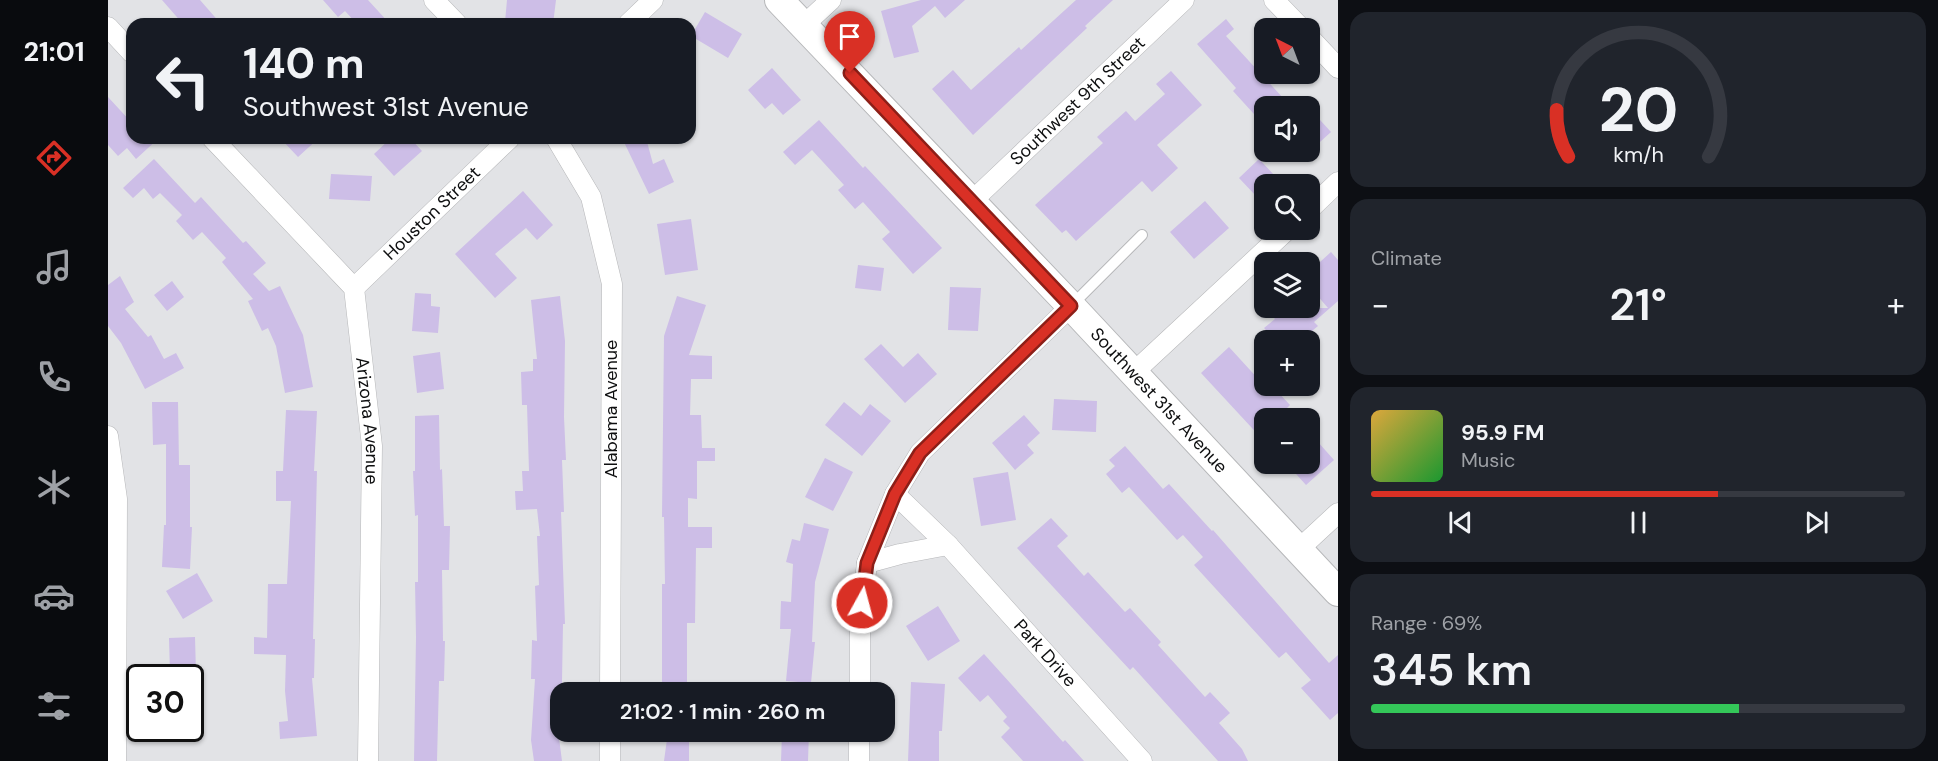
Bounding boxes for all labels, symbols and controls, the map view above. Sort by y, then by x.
pin [824,11,875,73]
north arrow [1254,18,1320,84]
map controls [1254,18,1320,474]
icon: arrive [833,20,866,53]
street label: Southwest 9th Street [1005,31,1150,171]
text: 21:01 [23,34,85,69]
text: 140 m [243,36,365,91]
icon: left [144,42,222,120]
text: 20 [1598,69,1678,150]
text: Southwest 31st Avenue [243,89,529,124]
button: sound [1254,96,1320,162]
icon: directions [33,137,75,179]
text: km/h [1613,141,1663,169]
street label: Houston Street [378,161,485,265]
button: search [1254,174,1320,240]
text: Climate [1371,245,1442,271]
icon: music [33,246,75,288]
button: layers [1254,252,1320,318]
text: 21° [1609,275,1667,334]
text: − [1371,283,1389,326]
text: + [1887,283,1905,326]
street label: Southwest 31st Avenue [1085,322,1233,478]
button: + [1254,330,1320,396]
street label: Alabama Avenue [599,340,623,478]
icon: phone [33,356,75,398]
street label: Arizona Avenue [350,356,384,485]
button: − [1254,408,1320,474]
text: 95.9 FM [1461,418,1544,447]
text: Music [1461,447,1516,473]
icon: climate [33,466,75,508]
icon: previous [1444,506,1477,539]
icon: pause [1622,506,1655,539]
icon: next [1800,506,1833,539]
position arrow [830,571,894,635]
icon: car [33,575,75,617]
text: Range · 69% [1371,610,1482,636]
street label: Park Drive [1009,614,1082,692]
text: 345 km [1371,640,1532,699]
speed limit sign: 30 [126,664,204,742]
icon: filters [33,685,75,727]
text: 21:02 · 1 min · 260 m [620,697,825,726]

